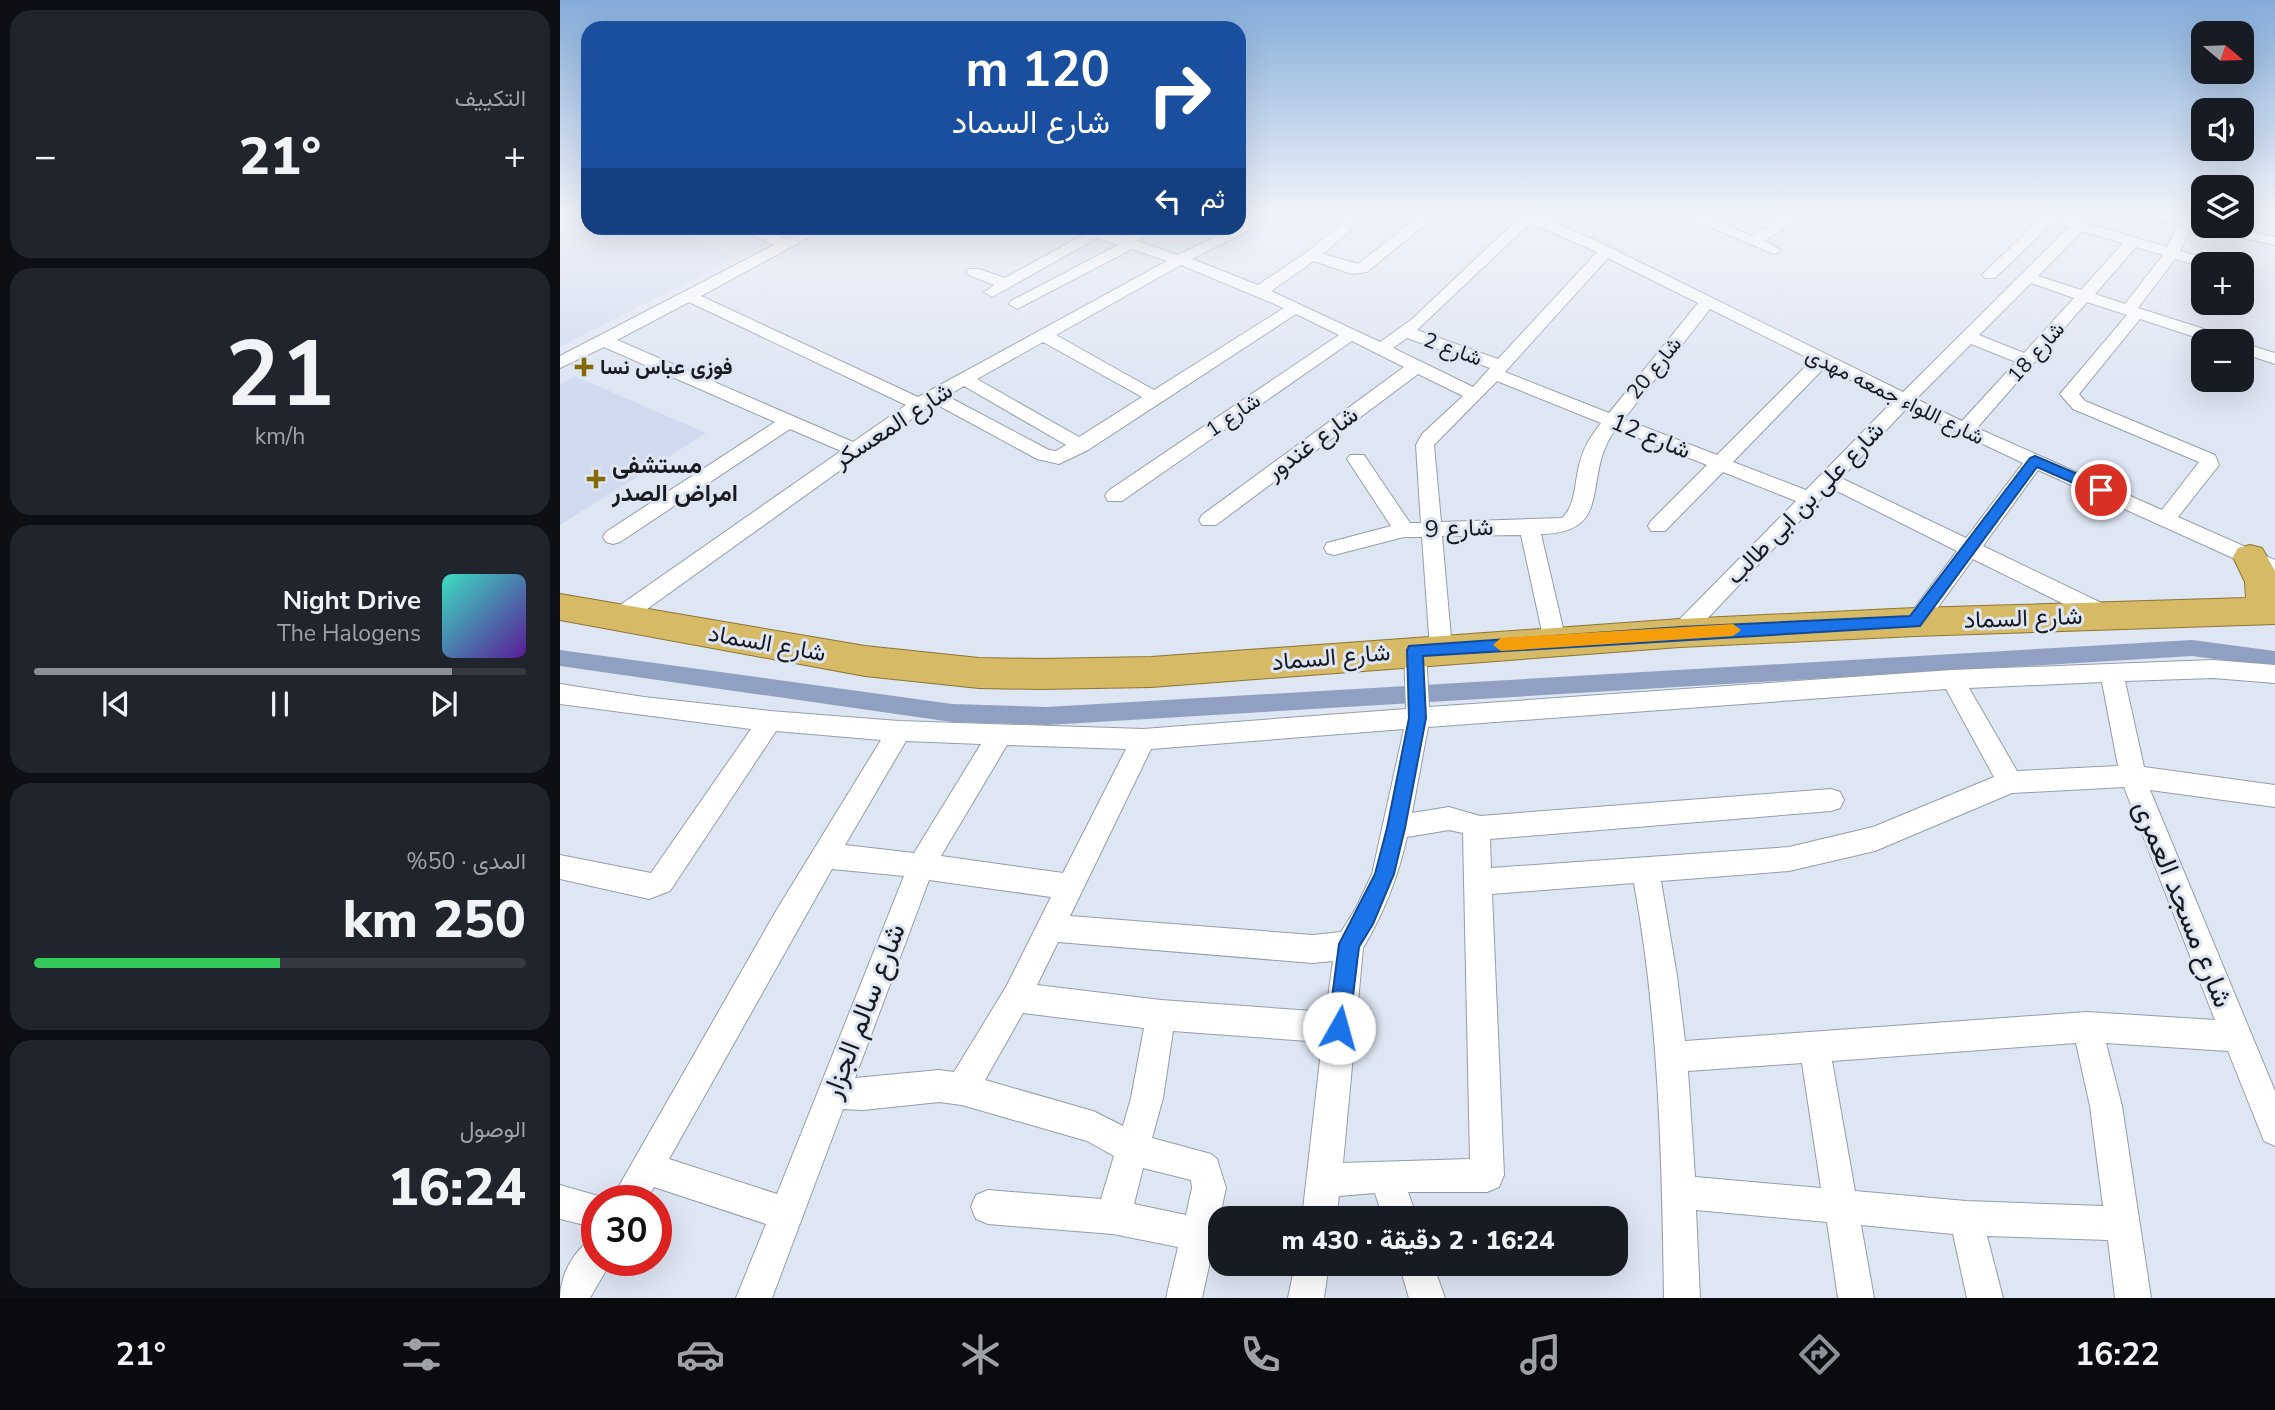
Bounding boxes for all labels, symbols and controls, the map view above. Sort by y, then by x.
north arrow [2191,21,2254,84]
map controls [2191,21,2254,392]
text: 120 m [966,36,1110,103]
icon: right [1134,49,1225,140]
text: التكييف [455,83,526,114]
button: sound [2191,98,2254,161]
text: شارع السماد [952,101,1110,144]
text: 21° [239,121,321,192]
text: − [34,131,57,182]
text: + [503,131,526,182]
button: layers [2191,175,2254,238]
icon: left [1149,182,1187,220]
text: ثم [1201,182,1225,217]
button: + [2191,252,2254,315]
text: 21 [225,313,335,437]
street label: شارع 18 [2001,316,2071,388]
street label: شارع 2 [1420,326,1486,372]
button: − [2191,329,2254,392]
street label: شارع 20 [1620,331,1688,405]
street label: شارع اللواء جمعه مهدى [1801,341,1989,451]
place label: فوزى عباس نسا [600,353,733,381]
marker: فوزى عباس نسا [574,357,594,377]
street label: شارع المعسكر [826,374,959,476]
street label: شارع 1 [1200,387,1266,443]
street label: شارع غندور [1259,399,1365,488]
street label: شارع 12 [1606,406,1696,466]
street label: شارع على بن ابى طالب [1719,415,1891,591]
text: km/h [255,421,305,452]
place label: مستشفى امراض الصدر [611,449,738,509]
pin [2071,460,2131,520]
marker: مستشفى امراض الصدر [586,469,606,489]
icon: arrive [2082,471,2120,509]
street label: شارع 9 [1424,511,1494,545]
text: Night Drive [283,583,421,618]
street label: شارع السماد [1963,600,2083,636]
street label: شارع السماد [706,617,828,669]
text: The Halogens [277,618,421,649]
street label: شارع السماد [1270,636,1392,678]
icon: previous [97,685,135,723]
icon: pause [261,685,299,723]
icon: next [425,685,463,723]
street label: شارع مسجد العمرى [2124,795,2242,1013]
text: المدى · 50% [406,846,526,877]
text: 250 km [343,884,526,955]
street label: شارع سالم الجزار [813,918,915,1105]
position arrow [1302,991,1376,1065]
text: الوصول [460,1114,526,1145]
text: 16:24 [388,1152,526,1223]
speed limit sign: 30 [581,1185,672,1276]
text: 16:24 · 2 دقيقة · 430 m [1281,1223,1555,1258]
icon: filters [397,1330,446,1379]
icon: car [676,1330,725,1379]
icon: climate [956,1330,1005,1379]
icon: phone [1236,1330,1285,1379]
icon: music [1516,1330,1565,1379]
icon: directions [1795,1330,1844,1379]
text: 21° [115,1333,166,1376]
text: 16:22 [2075,1333,2160,1376]

